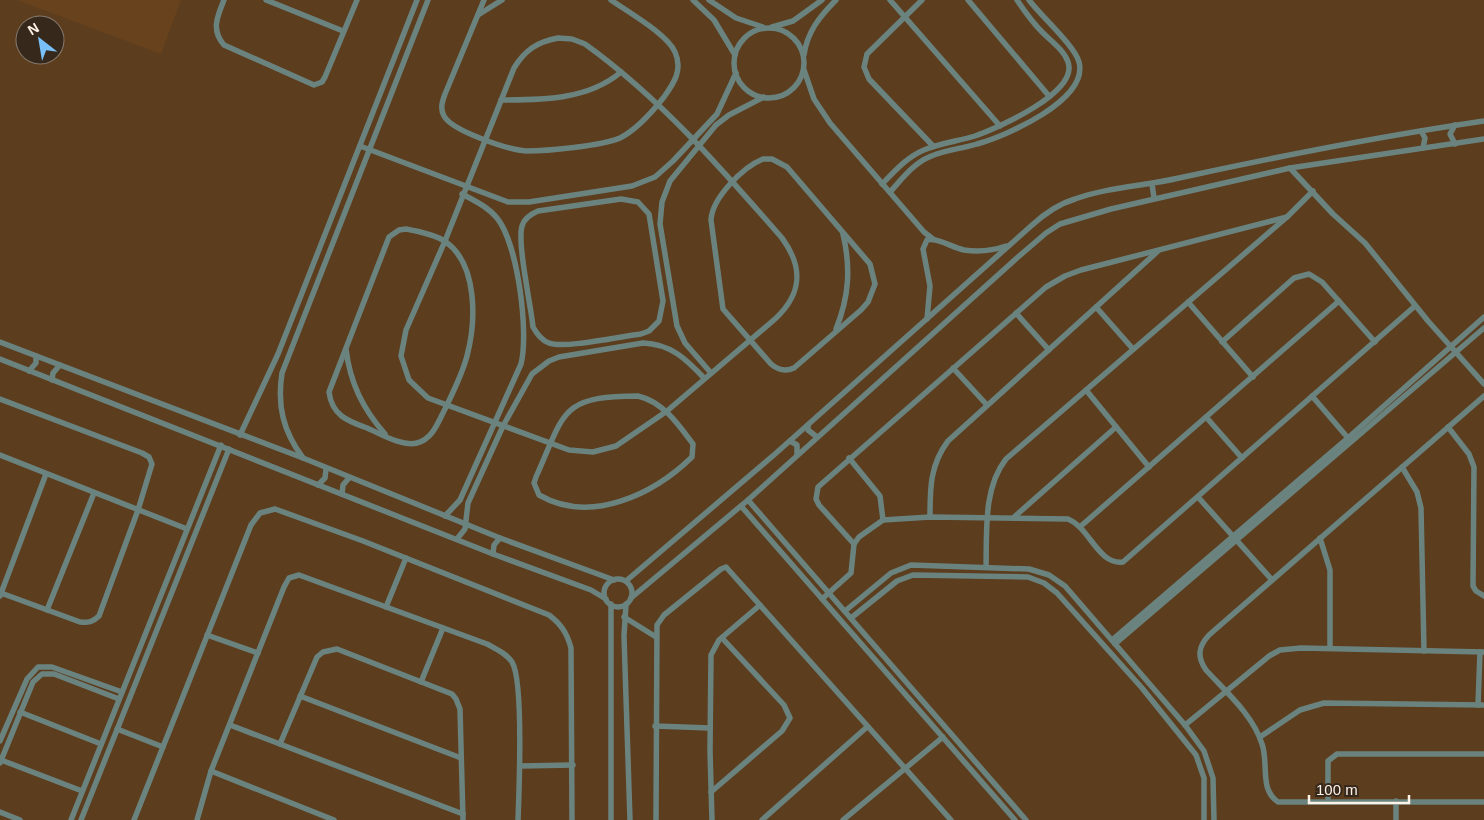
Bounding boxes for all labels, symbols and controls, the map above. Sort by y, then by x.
north arrow [15,15,65,65]
text: N [25,19,42,38]
scale bar [1309,772,1409,804]
text: 100 m [1316,781,1358,798]

